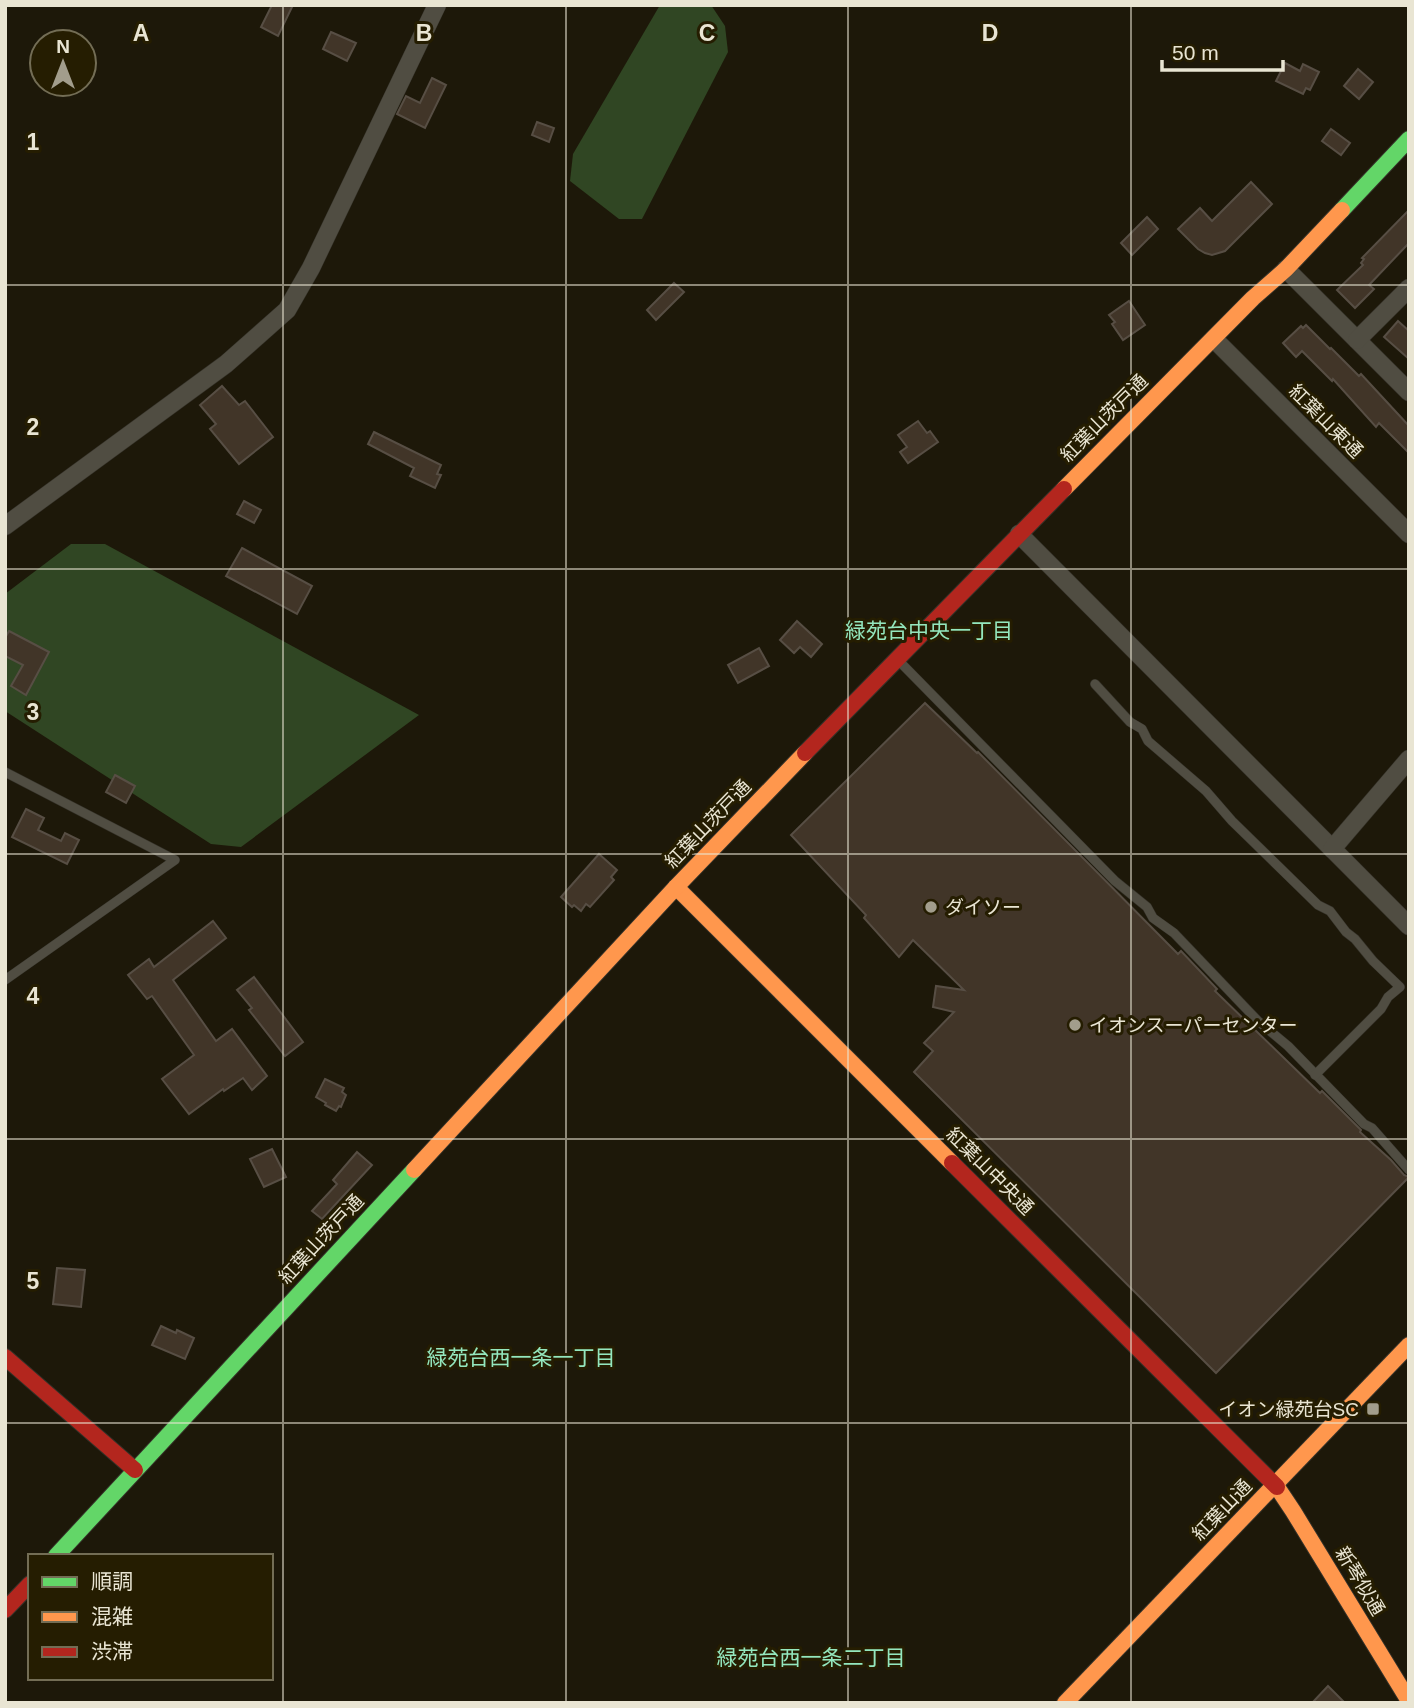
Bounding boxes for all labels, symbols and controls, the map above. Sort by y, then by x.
text: A [133,20,149,46]
text: B [416,20,432,46]
text: C [699,20,715,46]
text: D [982,20,998,46]
north arrow [28,28,98,98]
scale bar [1162,28,1283,72]
text: N [56,36,70,57]
text: 50 m [1172,41,1219,64]
text: 1 [27,129,40,155]
street label: 紅葉山茨戸通 [1056,370,1152,466]
street label: 紅葉山東通 [1285,380,1367,462]
text: 2 [27,414,39,440]
district label: 緑苑台中央一丁目 [845,619,1013,642]
text: 3 [27,699,39,725]
street label: 紅葉山茨戸通 [661,776,755,872]
place label: ダイソー [945,897,1021,918]
marker: ダイソー [923,899,939,915]
text: 4 [27,983,40,1009]
place label: イオンスーパーセンター [1089,1015,1297,1036]
marker: イオンスーパーセンター [1067,1017,1083,1033]
street label: 紅葉山中央通 [942,1123,1038,1219]
street label: 紅葉山茨戸通 [274,1190,368,1288]
text: 5 [27,1268,40,1294]
district label: 緑苑台西一条一丁目 [427,1346,616,1369]
place label: イオン緑苑台SC [1219,1399,1359,1420]
marker: イオン緑苑台SC [1365,1401,1381,1417]
street label: 紅葉山通 [1188,1475,1256,1545]
street label: 新琴似通 [1331,1543,1389,1619]
legend [28,1554,273,1680]
text: 順調 [91,1570,133,1593]
text: 混雑 [91,1605,133,1628]
text: 渋滞 [91,1640,133,1663]
district label: 緑苑台西一条二丁目 [717,1646,906,1669]

